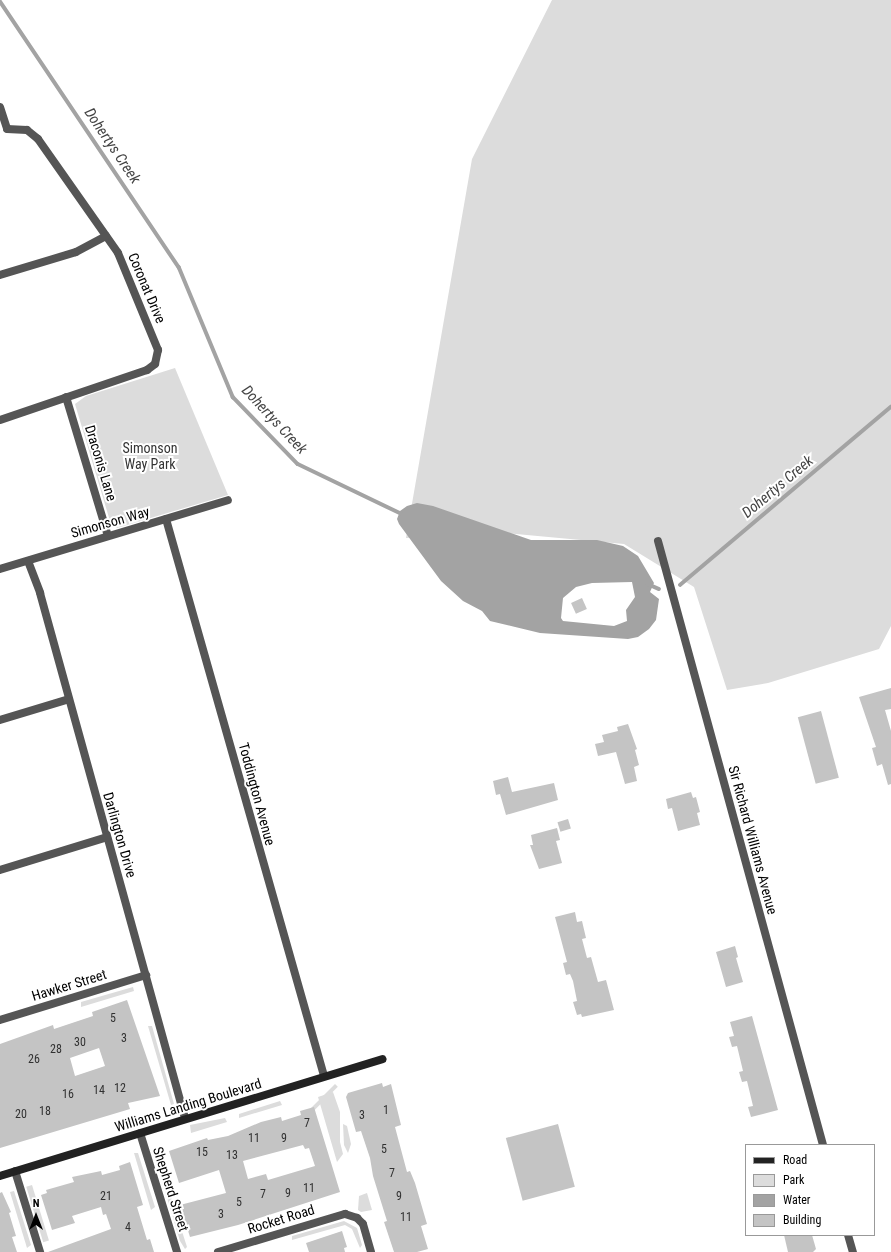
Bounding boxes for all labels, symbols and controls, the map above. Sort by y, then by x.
water label: Dohertys Creek [80,105,144,187]
street label: Coronat Drive [125,250,169,326]
water label: Dohertys Creek [238,382,310,458]
street label: Draconis Lane [81,423,121,503]
park label: Simonson Way Park [122,440,178,472]
water label: Dohertys Creek [739,452,817,522]
street label: Simonson Way [69,503,151,541]
street label: Toddington Avenue [235,741,279,847]
street label: Sir Richard Williams Avenue [725,764,781,916]
street label: Darlington Drive [100,790,140,880]
street label: Hawker Street [29,966,109,1004]
house number: 5 [110,1012,116,1026]
house number: 3 [121,1032,127,1046]
house number: 30 [74,1036,86,1050]
house number: 28 [50,1043,62,1057]
house number: 26 [28,1053,40,1067]
street label: Williams Landing Boulevard [113,1075,263,1135]
house number: 12 [114,1082,126,1096]
house number: 14 [93,1084,105,1098]
house number: 16 [62,1088,74,1102]
house number: 1 [383,1104,389,1118]
house number: 18 [39,1105,51,1119]
house number: 20 [15,1108,27,1122]
house number: 3 [359,1109,365,1123]
house number: 7 [304,1117,310,1131]
house number: 11 [248,1132,260,1146]
house number: 9 [281,1132,287,1146]
house number: 5 [381,1143,387,1157]
legend [745,1144,875,1236]
street label: Shepherd Street [149,1145,193,1233]
house number: 15 [196,1146,208,1160]
house number: 13 [226,1149,238,1163]
text: Road [783,1153,807,1167]
house number: 7 [389,1167,395,1181]
text: Park [783,1173,804,1187]
house number: 11 [303,1182,315,1196]
house number: 9 [285,1187,291,1201]
house number: 7 [260,1188,266,1202]
house number: 21 [100,1190,112,1204]
house number: 9 [396,1190,402,1204]
text: Water [783,1193,811,1207]
north arrow [16,1196,56,1236]
house number: 5 [236,1196,242,1210]
text: N [33,1197,39,1210]
street label: Rocket Road [245,1201,317,1237]
house number: 3 [218,1208,224,1222]
house number: 11 [400,1211,412,1225]
text: Building [783,1213,821,1227]
house number: 4 [125,1221,131,1235]

